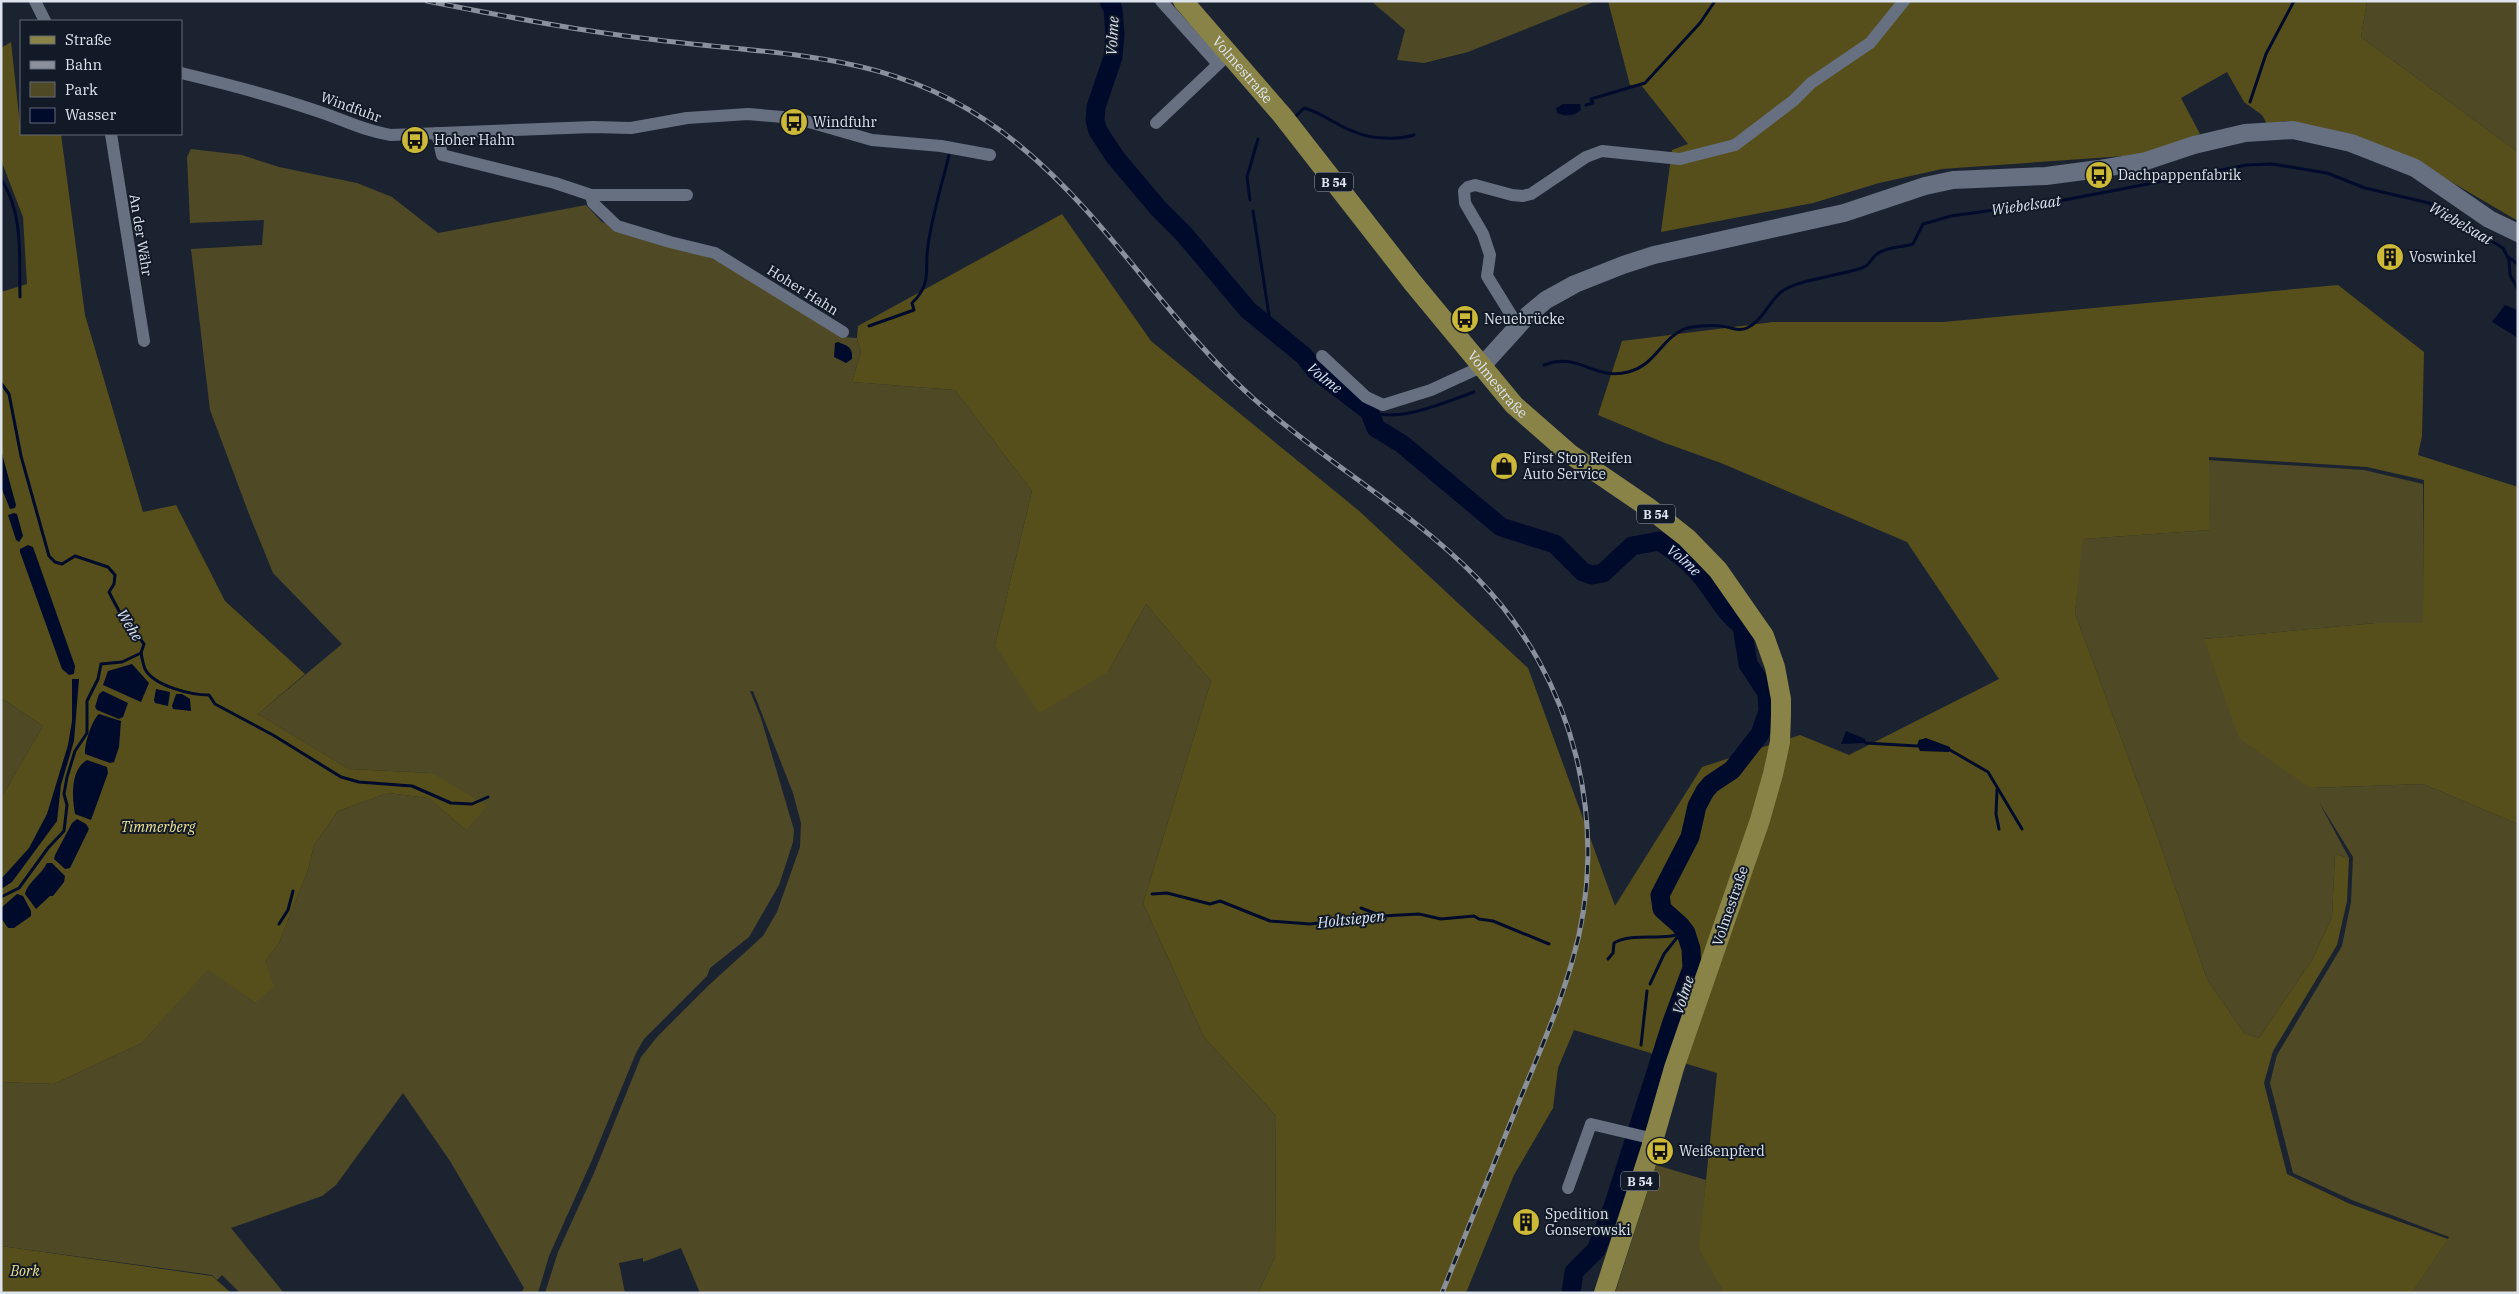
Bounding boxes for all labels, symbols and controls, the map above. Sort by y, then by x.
water label: Volme [1101,16,1123,56]
legend [20,20,182,135]
text: Straße [65,30,112,49]
street label: Volmestraße [1208,32,1277,107]
text: Bahn [65,55,103,74]
text: Park [65,80,98,99]
street label: Windfuhr [318,88,385,127]
text: Wasser [65,105,116,124]
bus stop icon: Windfuhr [779,107,809,137]
place label: Windfuhr [813,113,877,131]
bus stop icon: Hoher Hahn [400,125,430,155]
place label: Hoher Hahn [434,131,515,149]
bus stop icon: Dachpappenfabrik [2084,160,2114,190]
place label: Dachpappenfabrik [2118,166,2242,184]
road number: B 54 [1315,172,1353,192]
water label: Wiebelsaat [1990,191,2063,219]
street label: An der Währ [126,193,156,278]
water label: Wiebelsaat [2426,197,2497,249]
building icon: Voswinkel [2375,242,2405,272]
place label: Voswinkel [2409,248,2476,266]
street label: Hoher Hahn [764,261,842,319]
bus stop icon: Neuebrücke [1450,304,1480,334]
place label: Neuebrücke [1484,310,1565,328]
street label: Volmestraße [1464,347,1531,422]
water label: Volme [1303,358,1347,397]
place label: First Stop Reifen Auto Service [1523,449,1632,483]
shop icon: First Stop Reifen Auto Service [1489,451,1519,481]
road number: B 54 [1637,504,1675,524]
water label: Volme [1664,540,1706,580]
water label: Wehe [113,605,147,645]
park label: Timmerberg [121,818,196,836]
street label: Volmestraße [1708,864,1752,948]
water label: Holtsiepen [1315,906,1386,932]
water label: Volme [1668,973,1698,1017]
bus stop icon: Weißenpferd [1645,1136,1675,1166]
place label: Weißenpferd [1679,1142,1765,1160]
road number: B 54 [1621,1172,1659,1190]
place label: Spedition Gonserowski [1545,1205,1631,1239]
building icon: Spedition Gonserowski [1511,1207,1541,1237]
park label: Bork [9,1262,40,1280]

